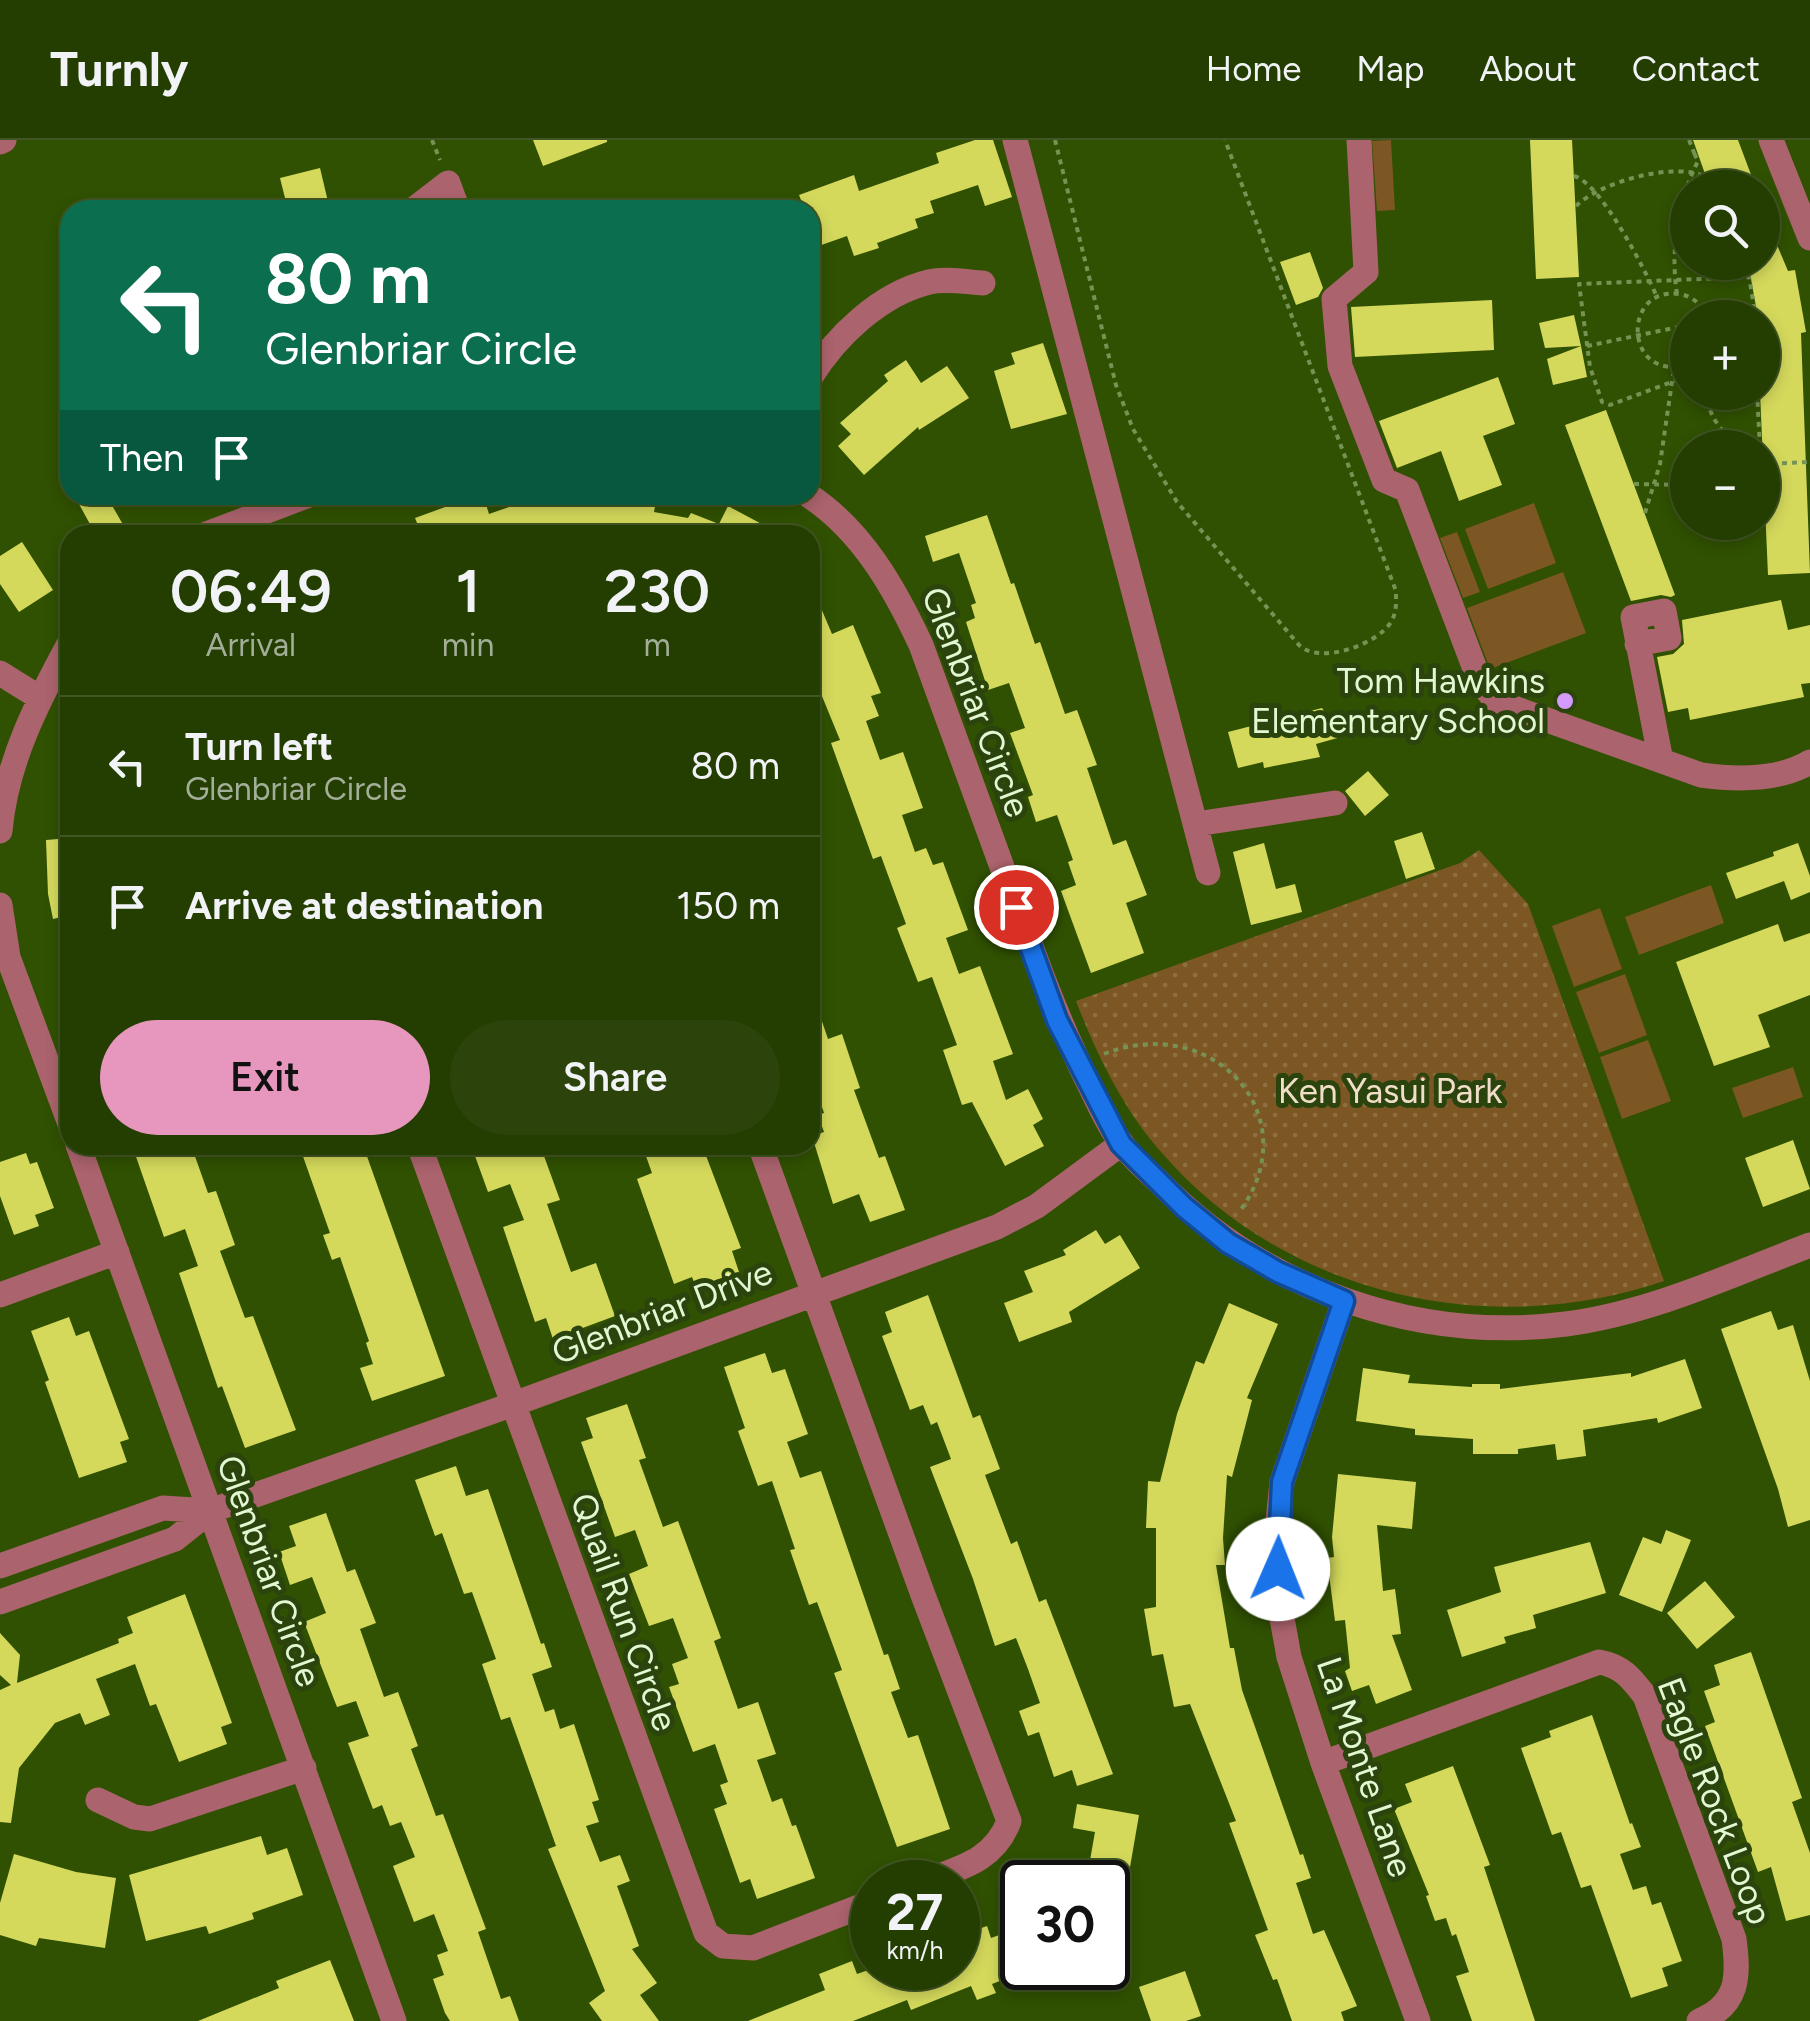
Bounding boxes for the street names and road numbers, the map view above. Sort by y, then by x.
street label: Glenbriar Circle [913,581,1039,823]
street label: Glenbriar Drive [546,1251,778,1373]
street label: Glenbriar Circle [208,1450,330,1692]
street label: Quail Run Circle [562,1487,686,1737]
street label: La Monte Lane [1308,1652,1422,1882]
street label: Eagle Rock Loop [1649,1672,1781,1930]

